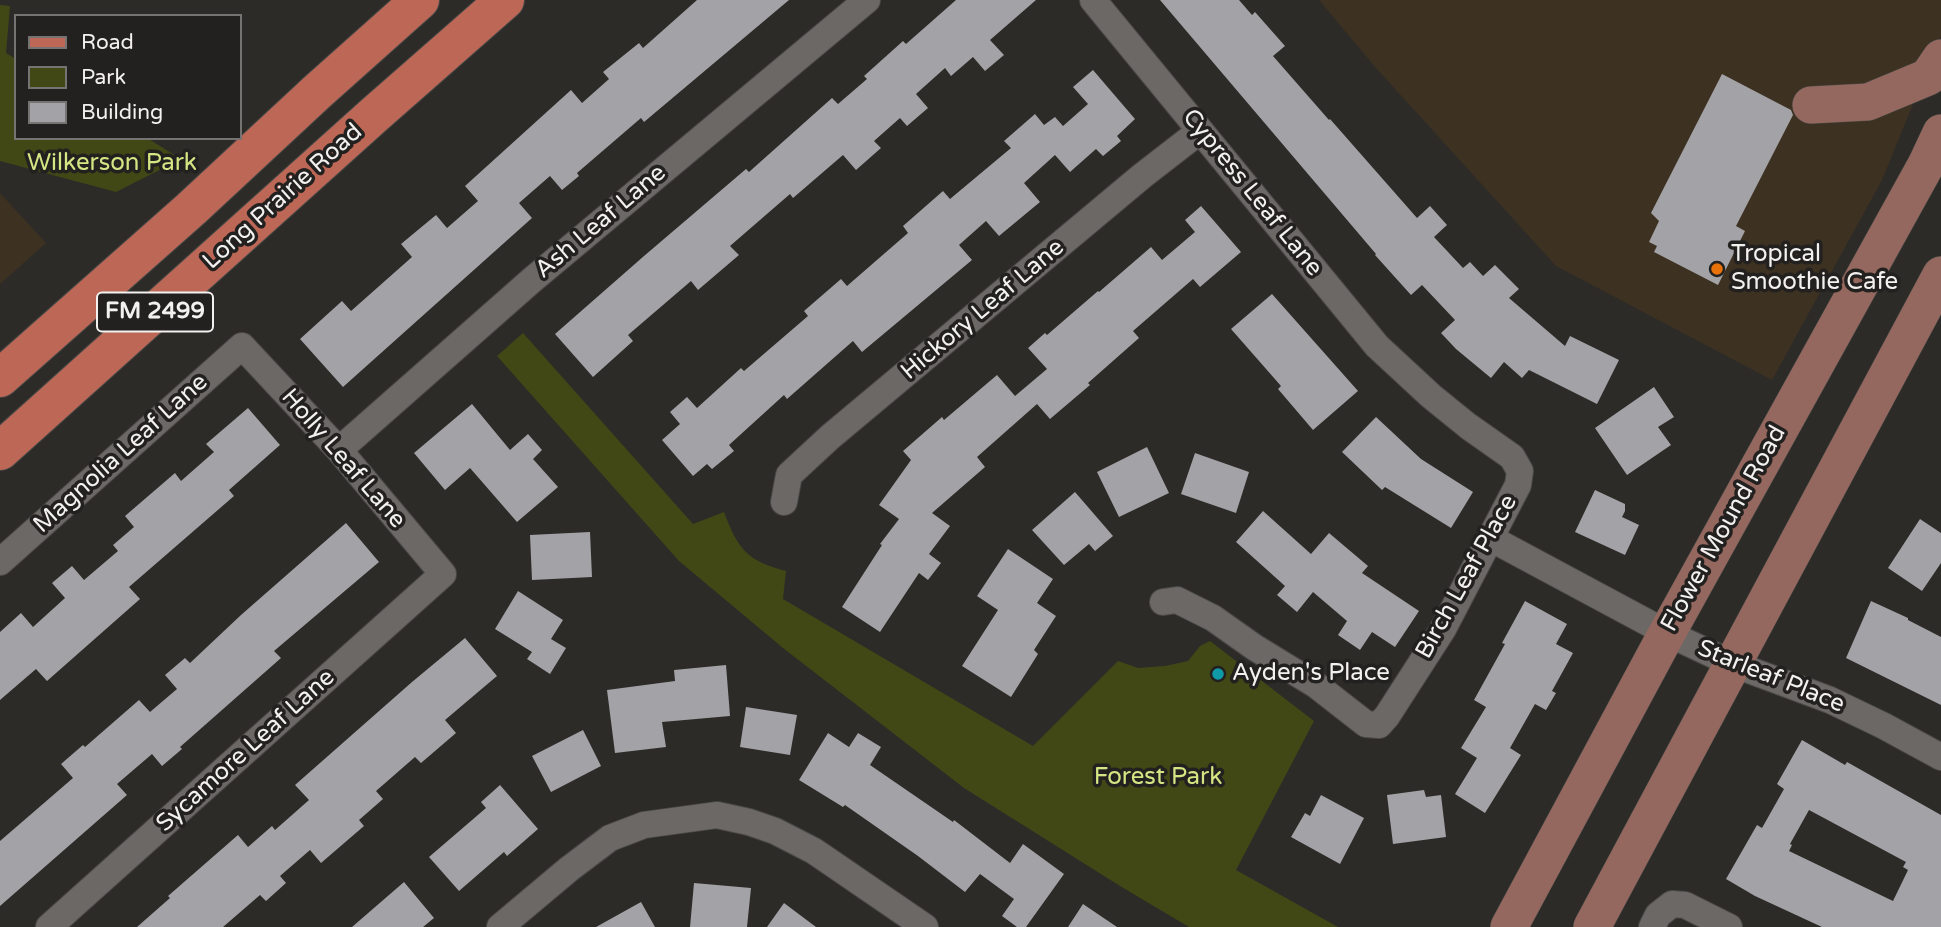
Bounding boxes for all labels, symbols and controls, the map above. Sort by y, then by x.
legend [14,14,242,140]
text: Road [81,30,134,55]
text: Park [81,65,126,90]
text: Building [81,100,163,125]
street label: Cypress Leaf Lane [1176,104,1328,282]
street label: Long Prairie Road [197,118,369,276]
park label: Wilkerson Park [27,150,197,178]
street label: Ash Leaf Lane [530,159,672,285]
street label: Hickory Leaf Lane [896,233,1070,387]
place label: Tropical Smoothie Cafe [1731,241,1898,297]
marker: Tropical Smoothie Cafe [1709,261,1725,277]
road number: FM 2499 [97,292,213,332]
street label: Magnolia Leaf Lane [28,368,214,540]
street label: Holly Leaf Lane [275,384,411,534]
street label: Flower Mound Road [1655,421,1793,637]
street label: Birch Leaf Place [1410,490,1524,664]
street label: Starleaf Place [1693,634,1849,720]
place label: Ayden's Place [1232,660,1390,688]
street label: Sycamore Leaf Lane [151,663,341,839]
marker: Ayden's Place [1210,666,1226,682]
park label: Forest Park [1094,764,1222,792]

